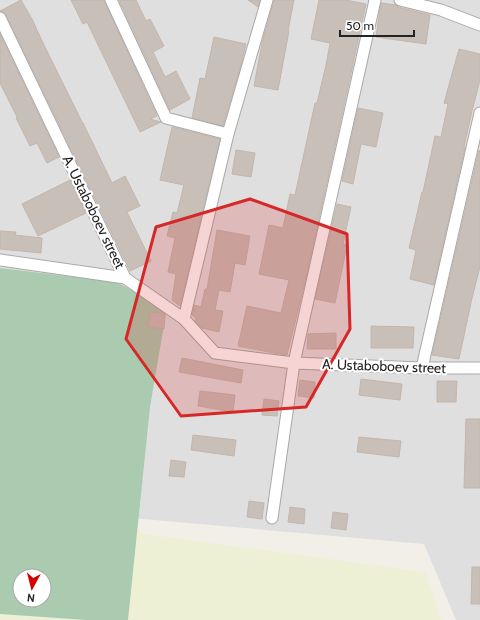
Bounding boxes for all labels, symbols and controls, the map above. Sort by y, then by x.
scale bar [340,12,414,38]
text: 50 m [346,18,374,33]
street label: A. Ustaboboev street [59,152,129,272]
street label: A. Ustaboboev street [322,355,446,377]
north arrow [12,568,52,608]
text: N [26,591,35,605]

